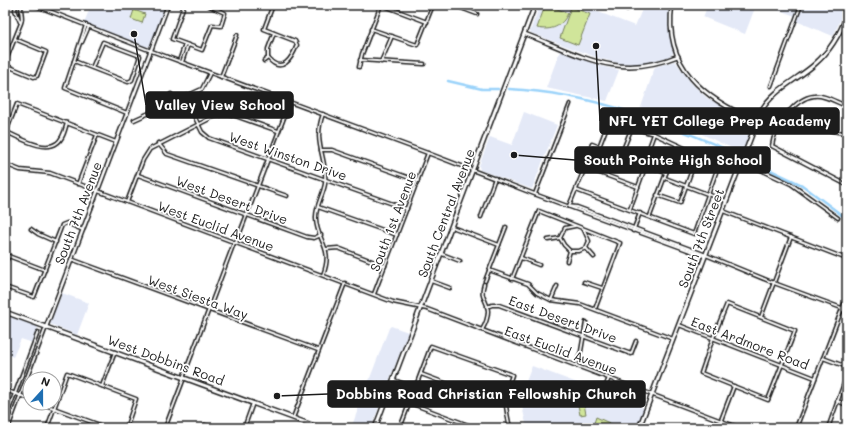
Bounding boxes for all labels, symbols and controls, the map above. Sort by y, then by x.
callout: Valley View School [146,92,293,118]
text: Valley View School [155,95,285,114]
callout: NFL YET College Prep Academy [600,108,839,134]
text: NFL YET College Prep Academy [609,111,832,130]
street label: West Winston Drive [227,127,349,184]
street label: South Central Avenue [413,146,478,280]
callout: South Pointe High School [575,147,770,173]
text: South Pointe High School [584,150,762,169]
street label: South 7th Avenue [50,159,105,267]
street label: South 1st Avenue [366,168,420,274]
street label: West Desert Drive [174,171,290,228]
street label: South 7th Street [674,185,727,290]
street label: West Euclid Avenue [156,197,277,254]
street label: West Siesta Way [146,270,251,323]
street label: East Desert Drive [507,291,620,346]
street label: East Ardmore Road [689,312,811,373]
street label: East Euclid Avenue [503,321,620,378]
street label: West Dobbins Road [106,331,227,389]
north arrow [22,371,62,411]
text: N [39,373,52,390]
callout: Dobbins Road Christian Fellowship Church [328,381,645,407]
text: Dobbins Road Christian Fellowship Church [336,384,636,403]

